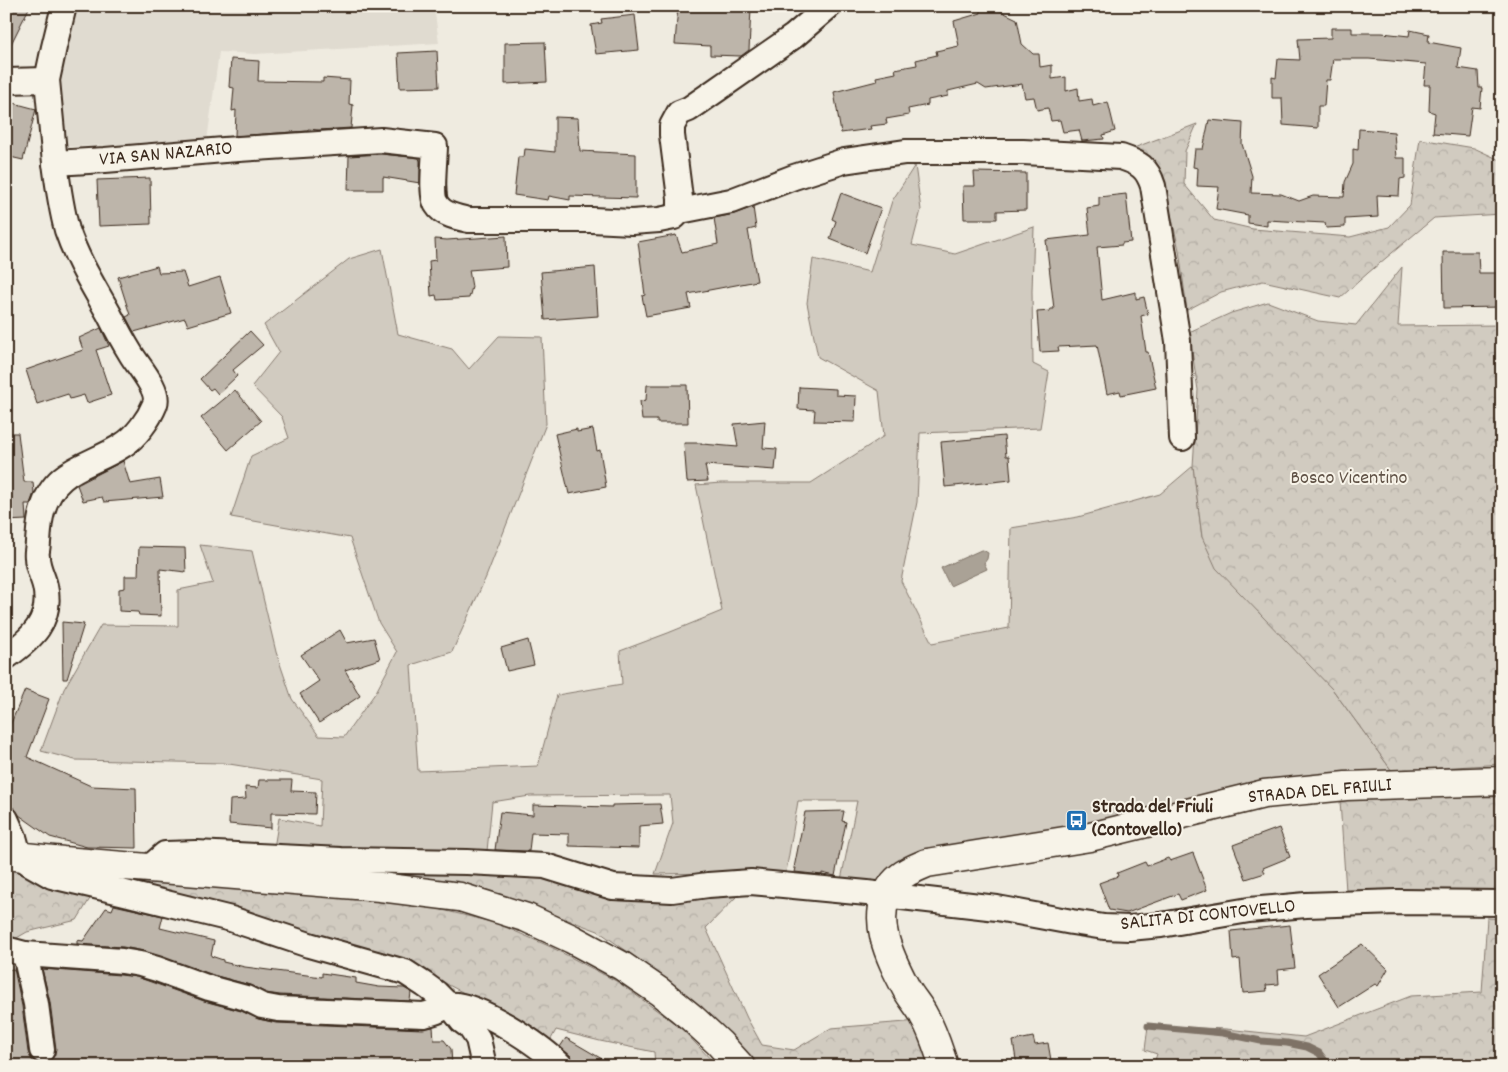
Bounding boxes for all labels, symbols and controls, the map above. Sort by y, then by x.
street label: VIA SAN NAZARIO [98,135,234,175]
park label: Bosco Vicentino [1291,465,1408,493]
street label: STRADA DEL FRIULI [1247,772,1393,812]
place label: Strada del Friuli (Contovello) [1092,794,1213,845]
bus stop icon: Strada del Friuli (Contovello) [1064,808,1088,832]
street label: SALITA DI CONTOVELLO [1119,893,1297,939]

